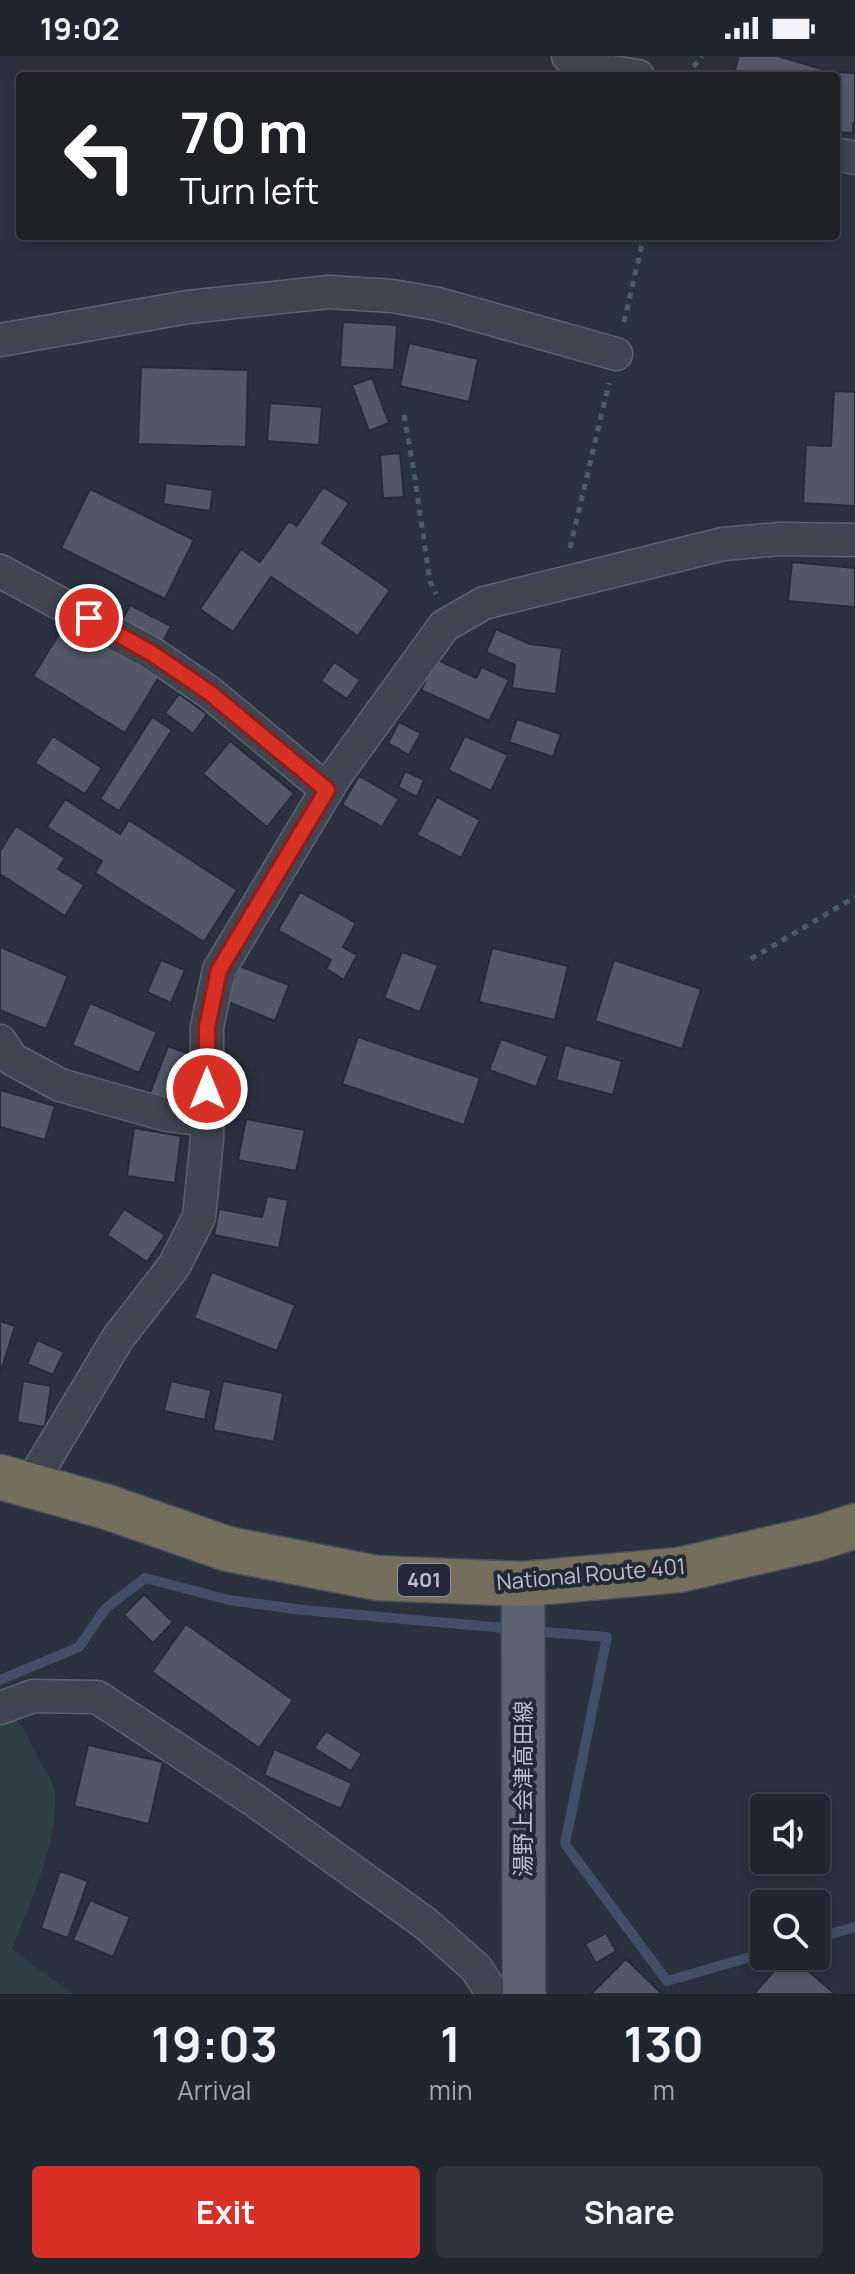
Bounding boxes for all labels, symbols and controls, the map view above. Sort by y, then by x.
text: 19:02 [40,8,120,49]
text: 70 m [180,93,308,170]
icon: left [48,104,152,208]
text: Turn left [180,166,319,215]
pin [55,584,123,652]
icon: arrive [67,596,111,640]
position arrow [165,1047,249,1131]
street label: National Route 401 [495,1551,687,1597]
road number: 401 [398,1564,450,1596]
street label: 湯野上会津高田線 [508,1701,538,1877]
map controls [750,1794,830,1970]
button: sound [750,1794,830,1874]
button: search [750,1890,830,1970]
text: 19:03 [151,2011,278,2076]
text: 1 [440,2011,461,2076]
text: 130 [623,2011,704,2076]
text: Arrival [177,2072,252,2108]
text: min [429,2072,472,2108]
text: m [653,2072,675,2108]
button: Exit [32,2166,420,2258]
button: Share [436,2166,823,2258]

